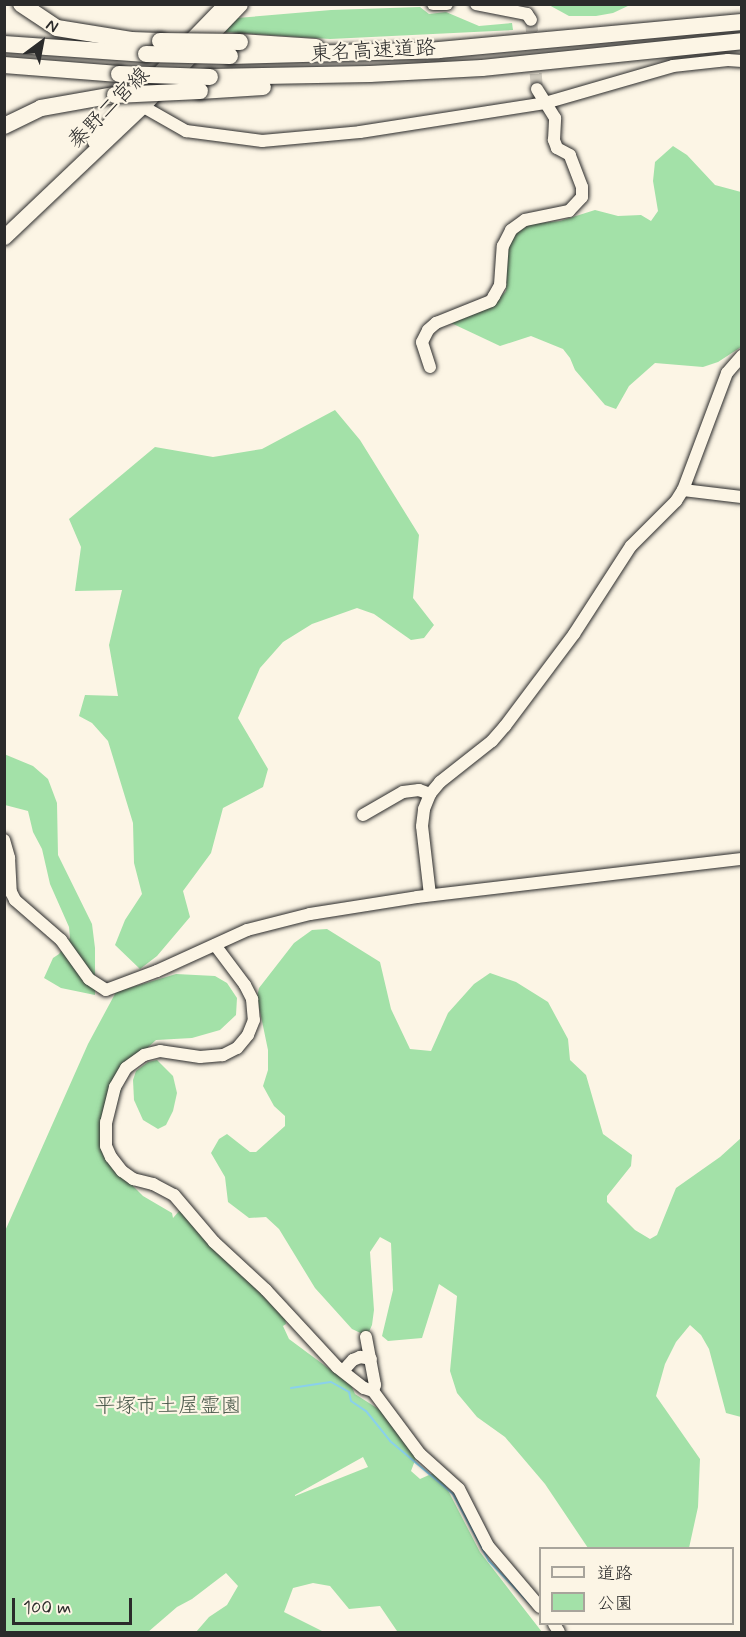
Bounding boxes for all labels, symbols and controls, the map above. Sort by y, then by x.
north arrow [12,12,72,72]
text: N [42,15,62,38]
street label: 東名高速道路 [309,35,437,67]
street label: 秦野二宮線 [63,62,155,154]
park label: 平塚市土屋霊園 [95,1393,241,1419]
legend [539,1547,734,1625]
text: 道路 [597,1562,633,1586]
scale bar [15,1586,135,1624]
text: 公園 [597,1592,633,1616]
text: 100 m [23,1596,71,1620]

